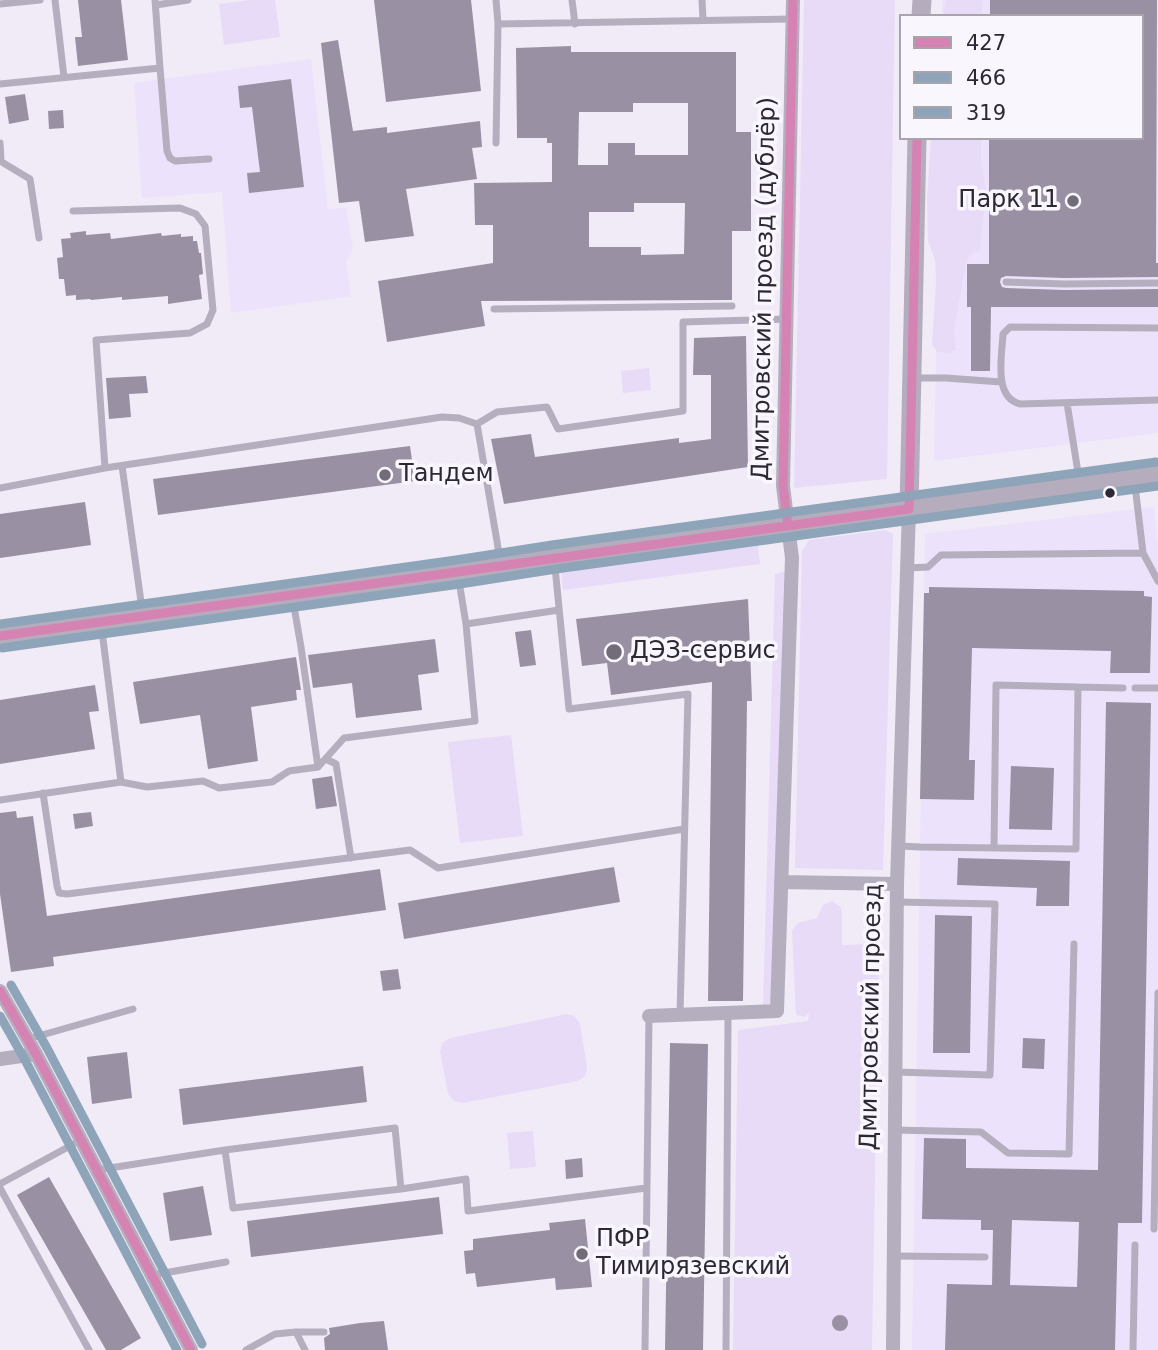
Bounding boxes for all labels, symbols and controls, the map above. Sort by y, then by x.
legend [899,14,1144,140]
text: 427 [966,31,1006,55]
text: 466 [966,66,1006,90]
street label: Дмитровский проезд (дублёр) [747,97,783,481]
text: 319 [966,101,1006,125]
place label: Парк 11 [958,187,1059,215]
marker: Парк 11 [1065,193,1081,209]
place label: Тандем [399,461,494,489]
marker: Тандем [377,467,393,483]
unlabelled marker [1103,486,1117,500]
place label: ДЭЗ-сервис [630,638,776,666]
marker: ДЭЗ-сервис [604,642,624,662]
street label: Дмитровский проезд [855,883,889,1151]
place label: ПФР Тимирязевский [596,1226,790,1282]
marker: ПФР Тимирязевский [574,1246,590,1262]

